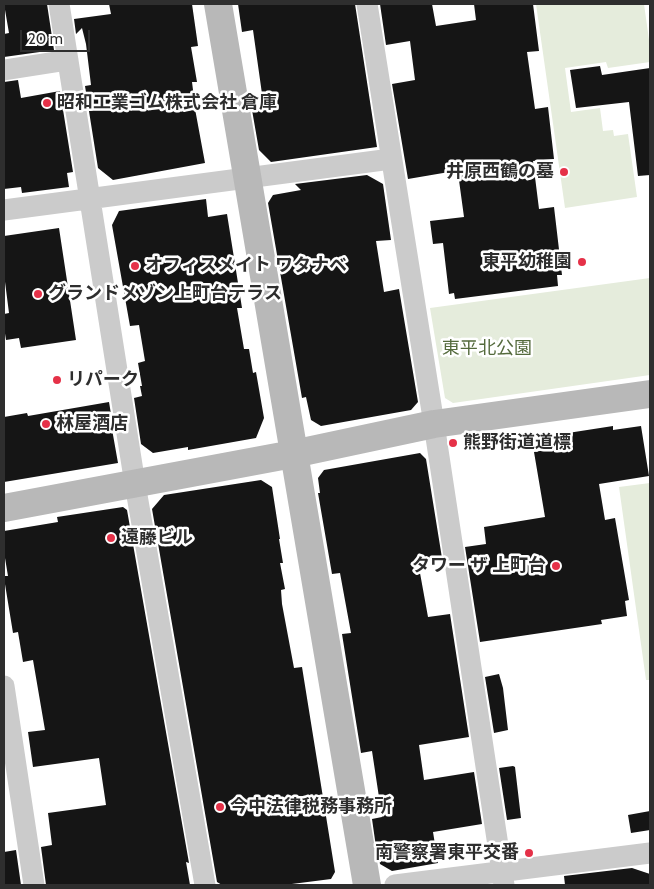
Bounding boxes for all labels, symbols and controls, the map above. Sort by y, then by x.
scale bar [22,20,92,52]
text: 20 m [28,30,63,48]
place label: 昭和工業ゴム株式会社 倉庫 [57,92,277,114]
marker: 昭和工業ゴム株式会社 倉庫 [41,97,53,109]
place label: 井原西鶴の墓 [446,161,554,183]
marker: 井原西鶴の墓 [558,166,570,178]
place label: 東平幼稚園 [482,251,572,273]
place label: オフィスメイト ワタナベ [145,255,347,277]
marker: 東平幼稚園 [576,256,588,268]
marker: オフィスメイト ワタナベ [129,260,141,272]
place label: グランドメゾン上町台テラス [48,283,282,305]
marker: グランドメゾン上町台テラス [32,288,44,300]
park label: 東平北公園 [442,338,532,360]
place label: リパーク [67,369,139,391]
marker: リパーク [51,374,63,386]
place label: 林屋酒店 [56,413,128,435]
marker: 林屋酒店 [40,418,52,430]
place label: 熊野街道道標 [463,432,571,454]
marker: 熊野街道道標 [447,437,459,449]
place label: 遠藤ビル [121,527,193,549]
marker: 遠藤ビル [105,532,117,544]
place label: タワー ザ 上町台 [412,555,546,577]
marker: タワー ザ 上町台 [550,560,562,572]
place label: 今中法律税務事務所 [230,796,392,818]
marker: 今中法律税務事務所 [214,801,226,813]
place label: 南警察署東平交番 [375,842,519,864]
marker: 南警察署東平交番 [523,847,535,859]

